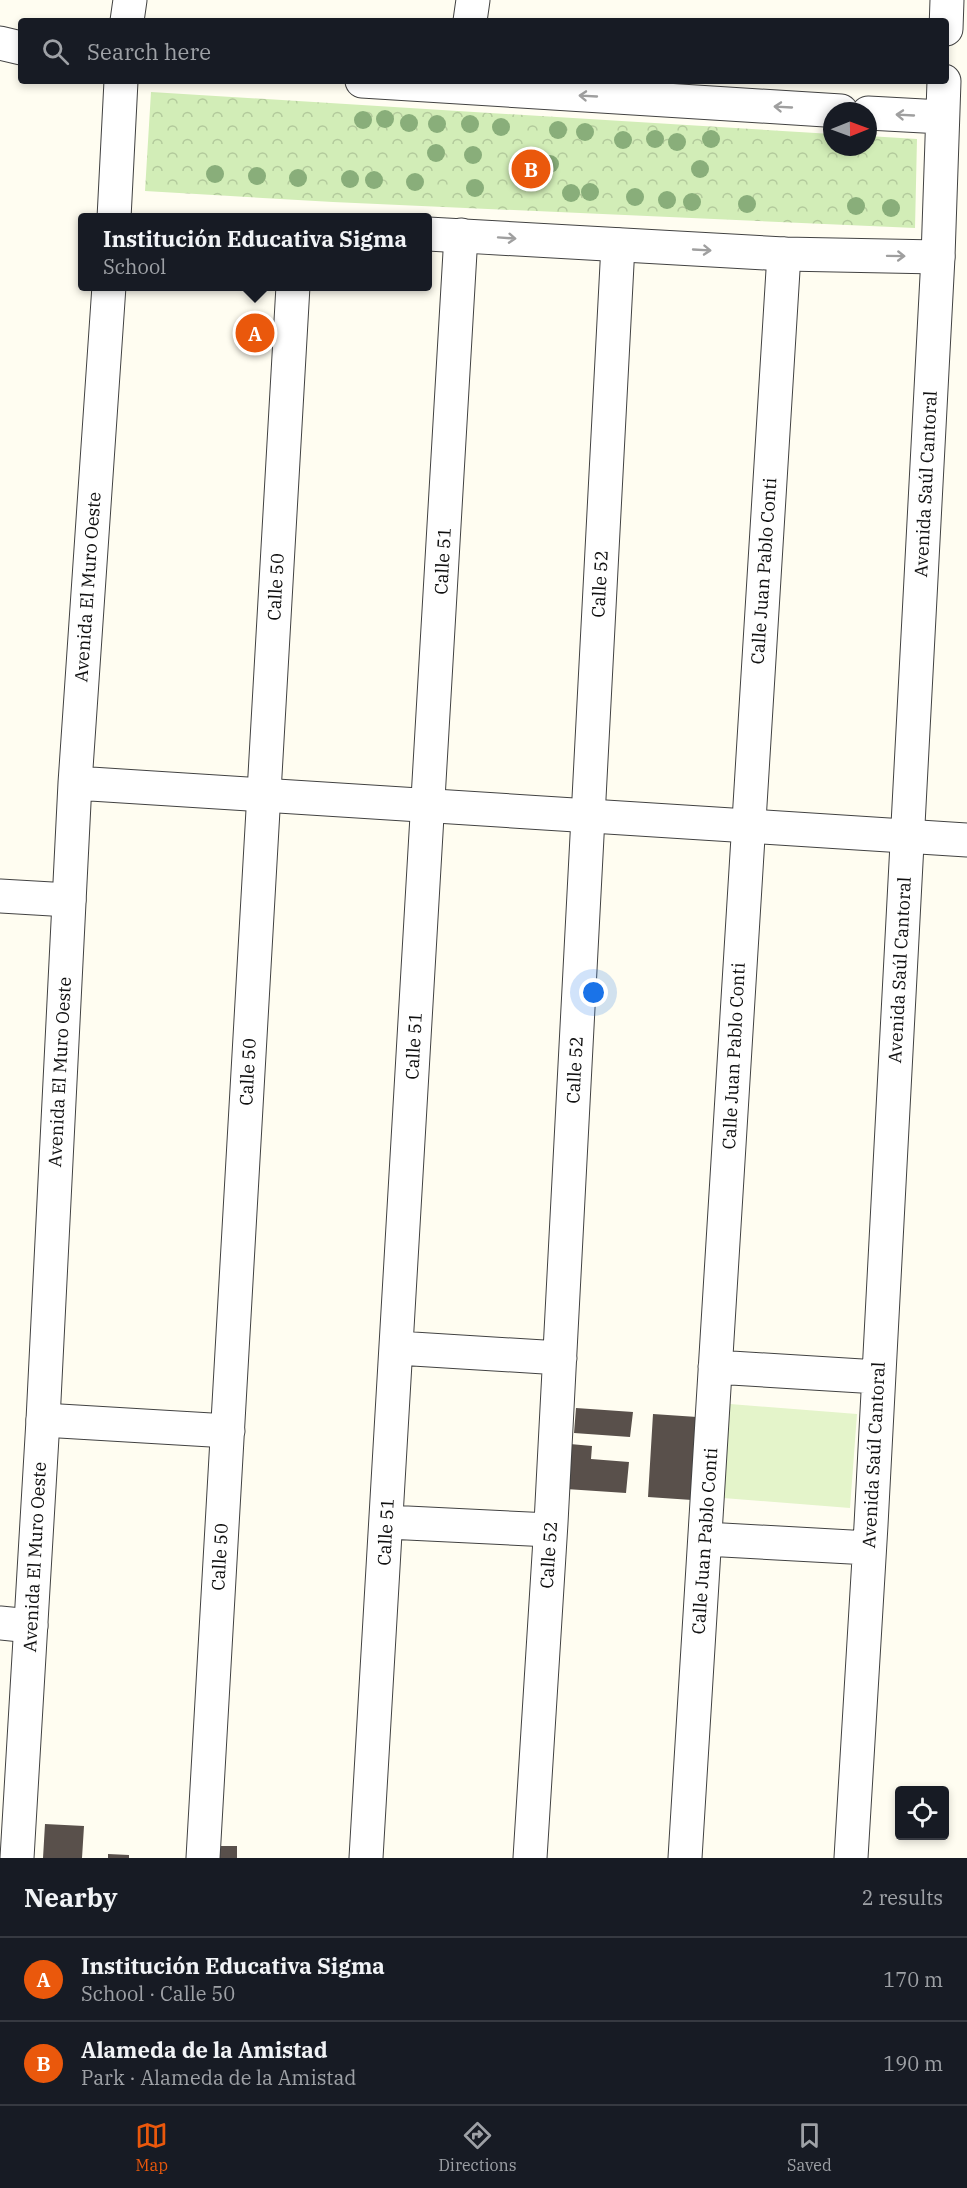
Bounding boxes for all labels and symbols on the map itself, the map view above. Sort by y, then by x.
one-way arrow [579,90,599,101]
one-way arrow [773,102,793,113]
north arrow [823,102,877,156]
one-way arrow [896,109,916,120]
pin: B [512,146,550,192]
one-way arrow [496,233,516,244]
one-way arrow [691,244,711,255]
one-way arrow [886,251,906,262]
pin: A [236,310,274,356]
street label: Avenida Saúl Cantoral [909,390,942,578]
street label: Calle Juan Pablo Conti [746,477,782,665]
street label: Avenida El Muro Oeste [69,491,106,683]
street label: Calle 51 [429,527,456,595]
street label: Calle 52 [586,550,613,618]
street label: Calle 50 [262,553,289,621]
street label: Avenida Saúl Cantoral [883,876,916,1064]
street label: Calle Juan Pablo Conti [717,962,750,1150]
street label: Avenida El Muro Oeste [43,976,76,1168]
your location [579,978,608,1007]
street label: Calle 51 [400,1012,427,1080]
street label: Calle 52 [561,1036,588,1104]
street label: Calle 50 [234,1038,261,1106]
street label: Avenida Saúl Cantoral [857,1361,890,1549]
street label: Calle Juan Pablo Conti [687,1447,723,1635]
street label: Avenida El Muro Oeste [18,1461,51,1653]
street label: Calle 51 [372,1498,399,1566]
street label: Calle 52 [535,1520,562,1589]
street label: Calle 50 [206,1523,233,1591]

